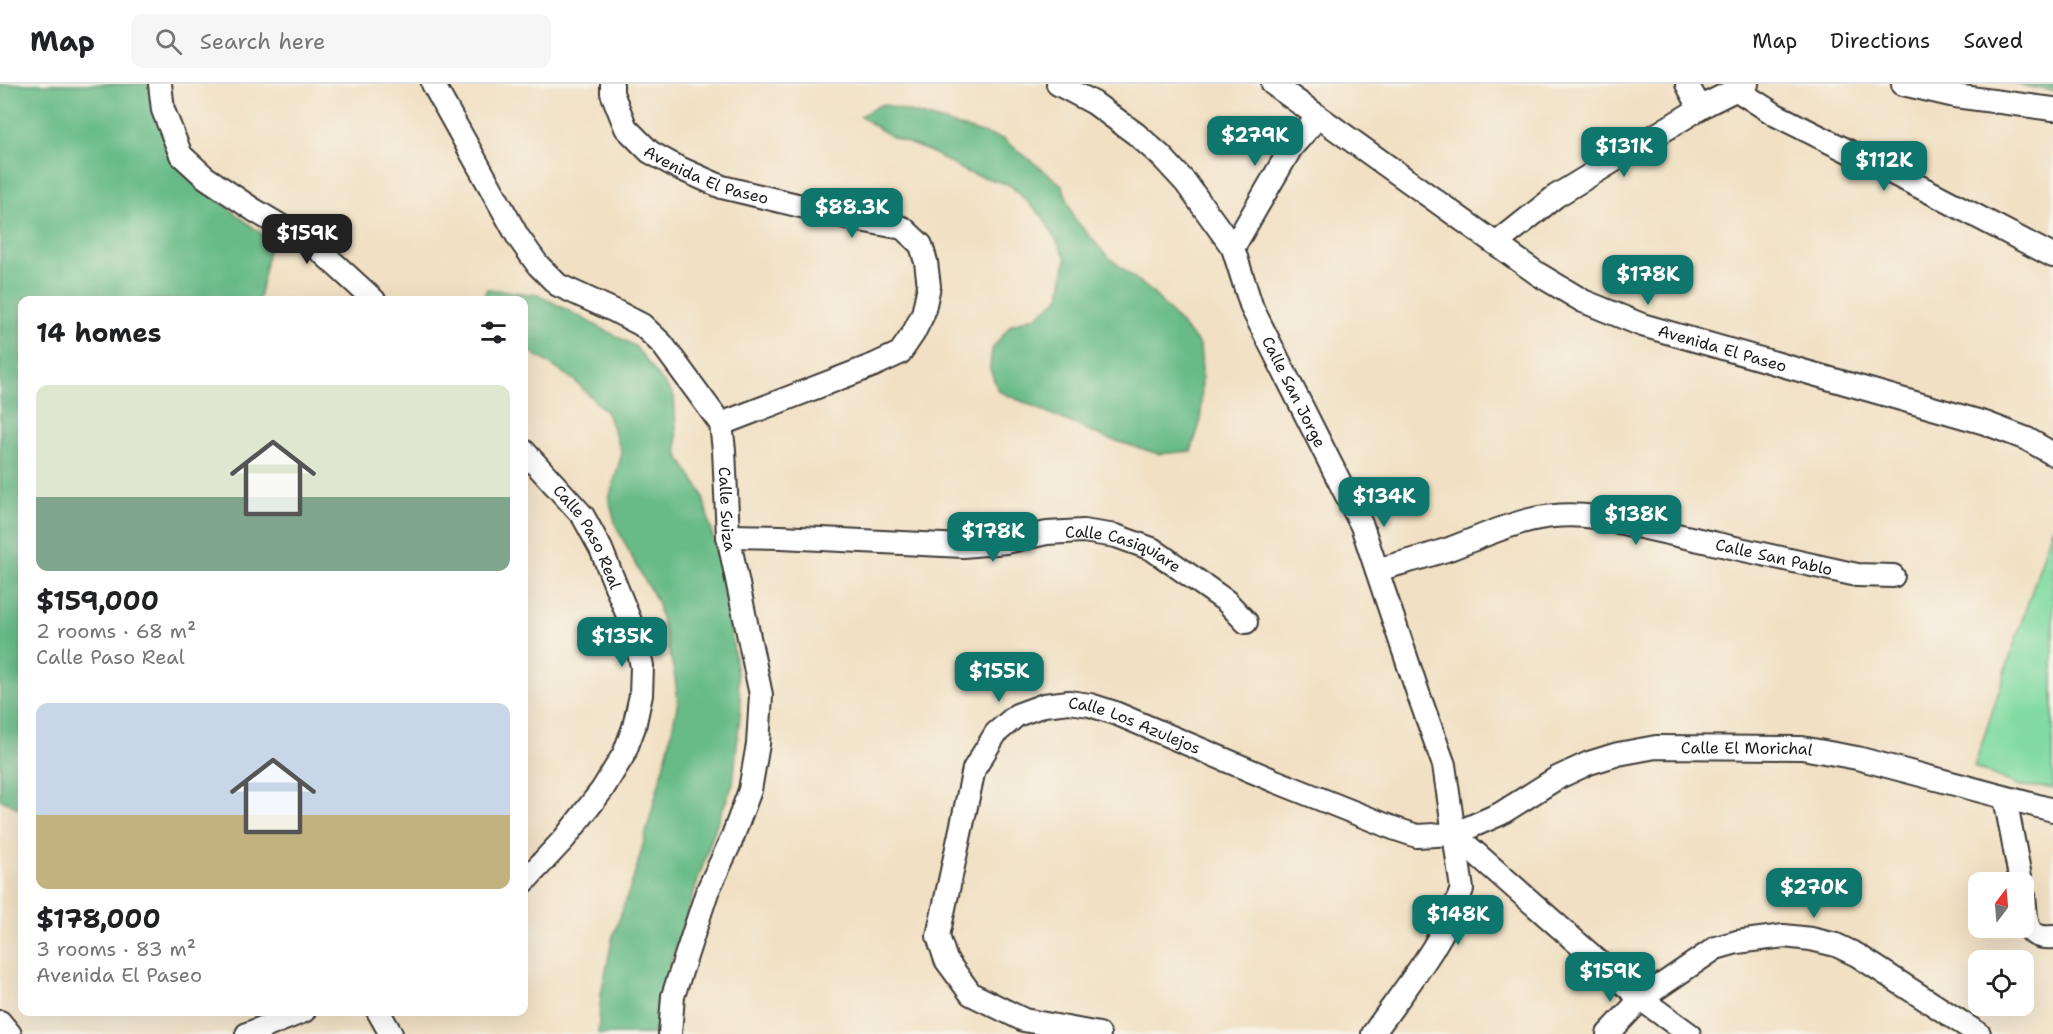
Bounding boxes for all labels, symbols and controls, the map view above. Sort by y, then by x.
search box [131,14,551,68]
text: Map [30,22,95,60]
icon: search [152,25,185,58]
text: Search here [200,27,325,56]
text: Map [1752,27,1797,55]
text: Directions [1830,27,1930,55]
text: Saved [1963,27,2023,55]
pin: $279K [1213,116,1297,167]
text: $279K [1221,122,1289,148]
pin: $131K [1582,127,1666,178]
text: $131K [1595,133,1653,159]
street label: Avenida El Paseo [640,140,771,208]
pin: $112K [1842,141,1926,192]
text: $112K [1855,147,1913,173]
pin: $88.3K [803,188,901,239]
text: $88.3K [815,194,889,220]
pin: $159K [265,214,349,265]
text: $159K [276,220,338,246]
pin: $178K [1606,255,1690,306]
text: $178K [1616,261,1680,287]
text: 14 homes [36,315,162,350]
icon: filters [477,316,510,349]
street label: Avenida El Paseo [1656,320,1789,376]
street label: Calle San Jorge [1257,333,1331,451]
icon: home [219,424,327,532]
street label: Calle Suiza [714,466,741,553]
pin: $134K [1342,477,1426,528]
street label: Calle Paso Real [549,480,627,592]
text: $134K [1352,483,1416,509]
pin: $138K [1594,495,1678,546]
text: $138K [1604,501,1668,527]
pin: $178K [951,512,1035,563]
text: $178K [961,518,1025,544]
street label: Calle Casiquiare [1064,520,1185,577]
street label: Calle San Pablo [1713,533,1835,580]
text: $159,000 [36,583,159,618]
pin: $135K [580,617,664,668]
text: 2 rooms · 68 m² [36,618,196,644]
text: $135K [591,623,653,649]
text: Calle Paso Real [36,644,185,670]
pin: $155K [957,652,1041,703]
text: $155K [969,658,1029,684]
street label: Calle Los Azulejos [1067,692,1204,759]
street label: Calle El Morichal [1681,737,1815,760]
icon: home [219,742,327,850]
pin: $270K [1772,868,1856,919]
north arrow [1968,872,2034,938]
map controls [1968,872,2034,1016]
text: $270K [1780,874,1848,900]
pin: $148K [1416,895,1500,946]
text: $178,000 [36,901,161,936]
text: $148K [1426,901,1490,927]
text: 3 rooms · 83 m² [36,936,196,962]
button: locate [1968,950,2034,1016]
pin: $159K [1568,952,1652,1003]
text: $159K [1579,958,1641,984]
text: Avenida El Paseo [36,962,202,988]

